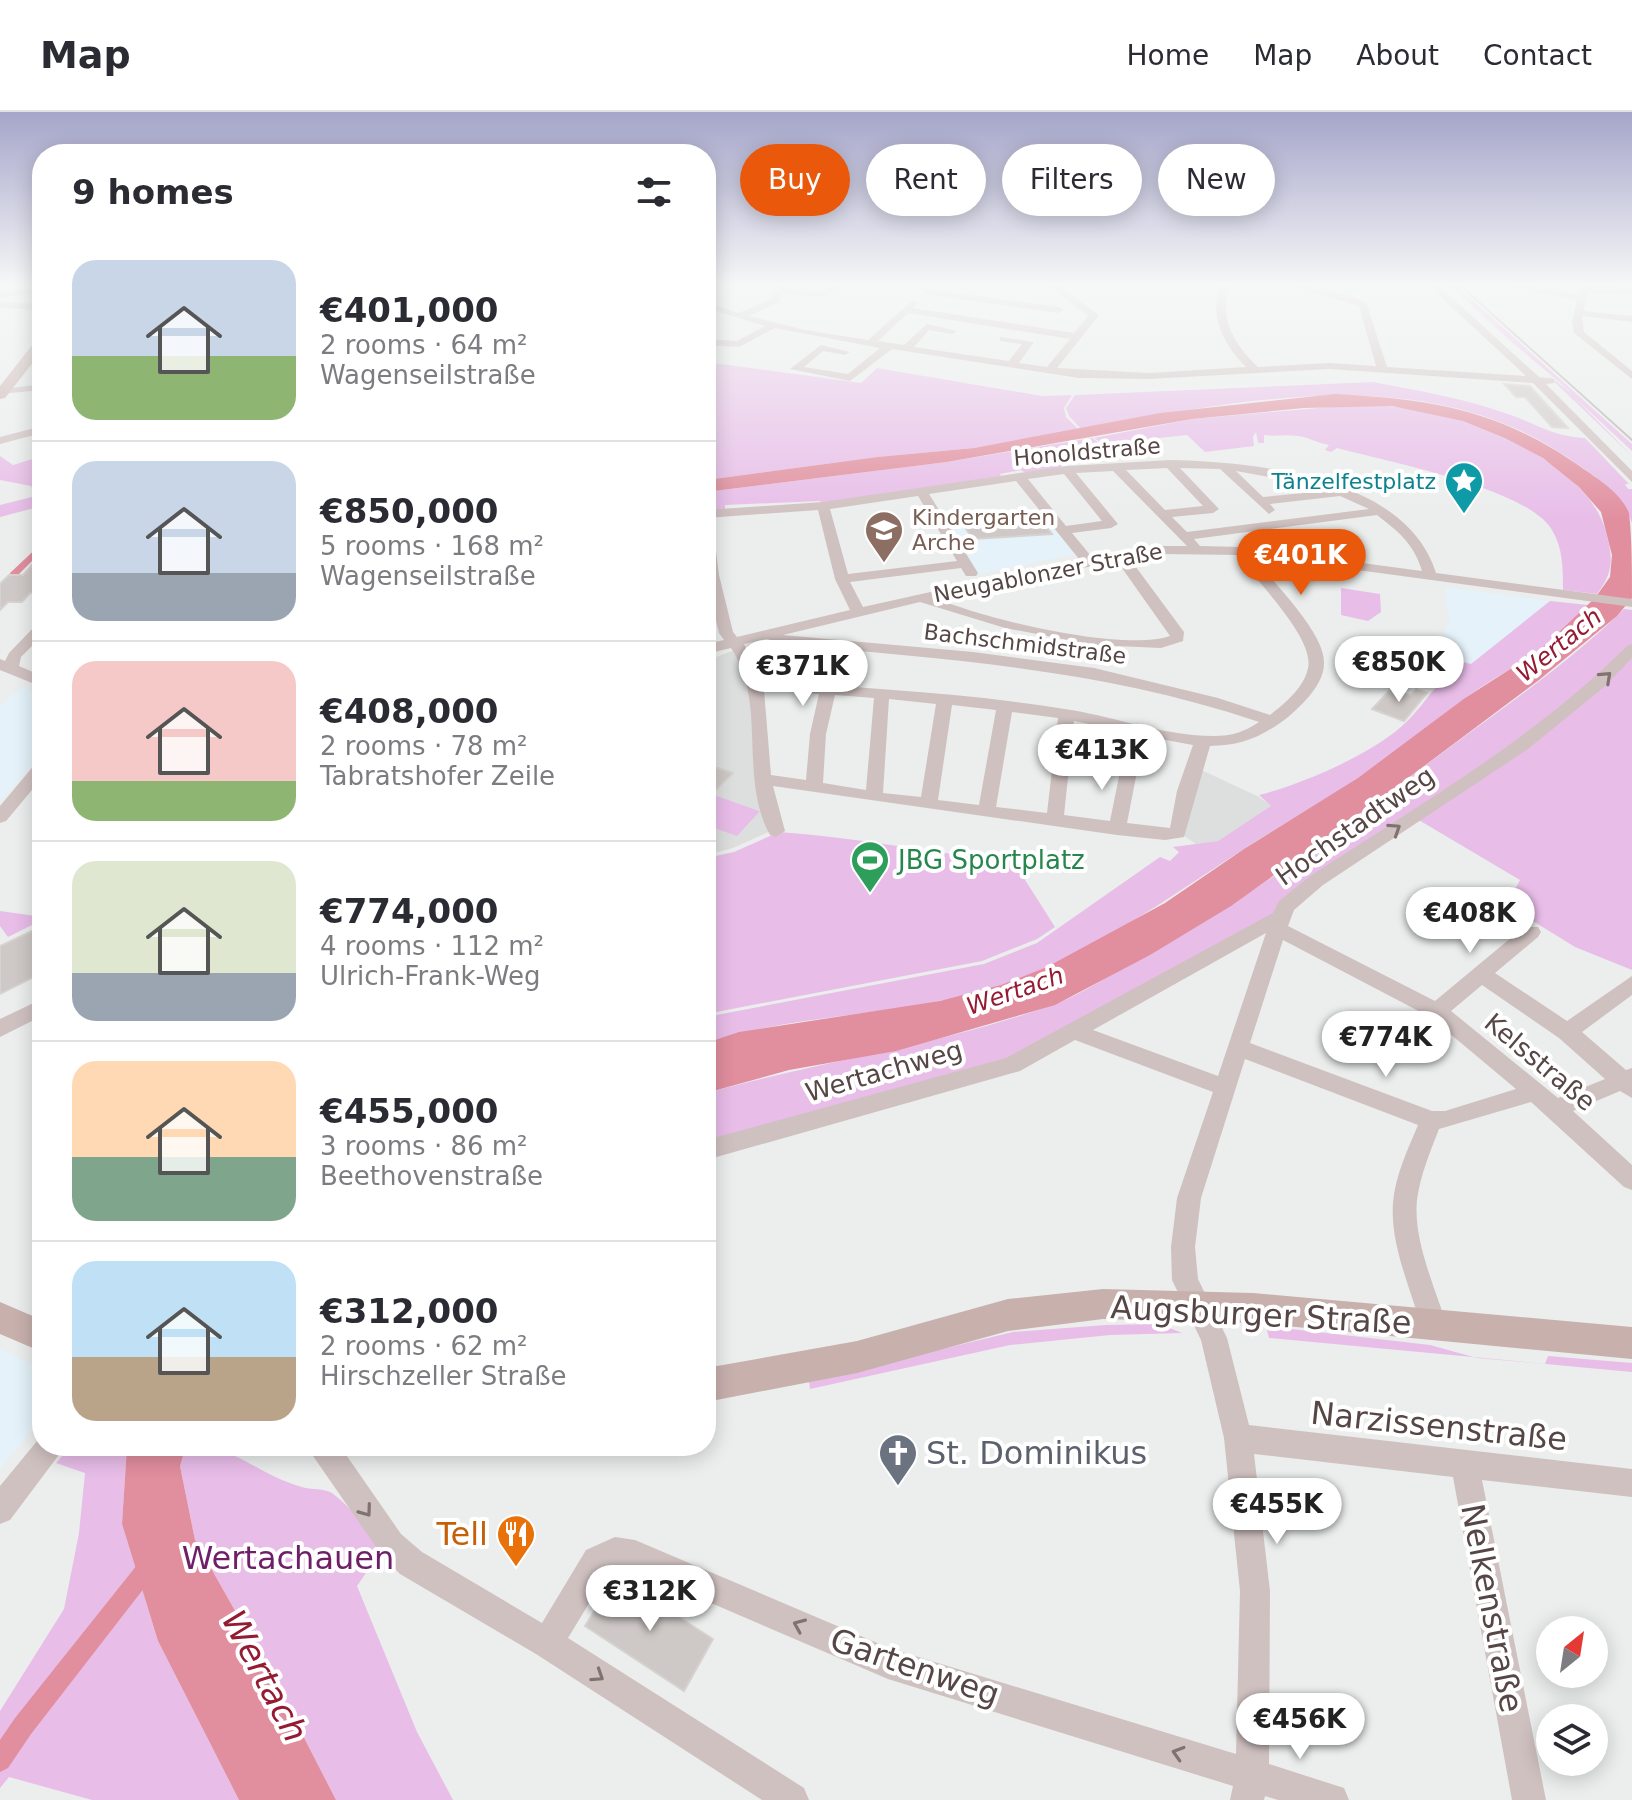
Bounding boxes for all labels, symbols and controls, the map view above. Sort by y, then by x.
text: Map [40,33,131,77]
text: Home [1126,39,1209,72]
text: Map [1253,39,1312,72]
text: About [1356,39,1439,72]
text: Contact [1483,39,1592,72]
chip: Buy [740,144,850,216]
chip: Rent [866,144,986,216]
chip: Filters [1002,144,1142,216]
chip: New [1158,144,1275,216]
icon: filters [632,170,676,214]
text: 9 homes [72,172,234,212]
text: €401,000 [320,290,499,330]
icon: home [136,292,232,388]
text: 2 rooms · 64 m² [320,330,528,360]
text: Wagenseilstraße [320,360,536,390]
street label: Honoldstraße [1012,433,1162,471]
place icon: Tänzelfestplatz [1443,460,1485,515]
place label: Tänzelfestplatz [1270,469,1436,494]
text: €850,000 [320,491,499,531]
icon: home [136,493,232,589]
place label: Kindergarten Arche [912,505,1055,555]
school or university icon: Kindergarten Arche [863,509,905,564]
pin: €401K [1245,529,1357,597]
text: 5 rooms · 168 m² [320,531,544,561]
street label: Neugablonzer Straße [932,539,1164,607]
text: €401K [1255,540,1347,570]
text: Wagenseilstraße [320,561,536,591]
water label: Wertach [1511,602,1607,688]
street label: Bachschmidstraße [922,619,1128,669]
pin: €850K [1343,636,1455,704]
pin: €371K [747,640,859,708]
text: €850K [1353,647,1445,677]
text: €371K [757,651,849,681]
one-way arrow [1597,671,1611,686]
text: €408,000 [320,691,499,731]
icon: home [136,693,232,789]
pin: €413K [1046,724,1158,792]
text: 2 rooms · 78 m² [320,731,528,761]
text: €413K [1056,735,1148,765]
street label: Hochstadtweg [1270,760,1440,892]
text: Tabratshofer Zeile [320,761,555,791]
one-way arrow [1387,823,1401,838]
sports icon: JBG Sportplatz [849,839,891,894]
place label: JBG Sportplatz [896,845,1085,875]
pin: €408K [1414,887,1526,955]
text: €774,000 [320,891,499,931]
icon: home [136,893,232,989]
text: €408K [1424,898,1516,928]
text: 4 rooms · 112 m² [320,931,544,961]
text: Ulrich-Frank-Weg [320,961,541,991]
water label: Wertach [963,961,1067,1021]
street label: Kelsstraße [1479,1007,1601,1117]
pin: €774K [1330,1011,1442,1079]
text: €774K [1340,1022,1432,1052]
street label: Wertachweg [802,1034,966,1108]
text: €455,000 [320,1091,499,1131]
icon: home [136,1093,232,1189]
text: 3 rooms · 86 m² [320,1131,528,1161]
text: Beethovenstraße [320,1161,543,1191]
street label: Augsburger Straße [1110,1288,1412,1342]
text: €312,000 [320,1291,499,1331]
icon: home [136,1293,232,1389]
text: 2 rooms · 62 m² [320,1331,528,1361]
text: Hirschzeller Straße [320,1361,567,1391]
street label: Narzissenstraße [1309,1394,1569,1458]
church icon: St. Dominikus [877,1432,919,1487]
place label: St. Dominikus [926,1434,1147,1472]
pin: €455K [1221,1478,1333,1546]
text: €455K [1231,1489,1323,1519]
street label: Nelkenstraße [1453,1500,1531,1716]
one-way arrow [357,1502,371,1516]
restaurant icon: Tell [495,1513,537,1568]
place label: Tell [435,1515,488,1553]
park label: Wertachauen [182,1539,394,1577]
pin: €312K [594,1565,706,1633]
text: €312K [604,1576,696,1606]
water label: Wertach [214,1604,316,1748]
north arrow [1536,1616,1608,1688]
map controls [1536,1616,1608,1776]
one-way arrow [793,1619,807,1635]
street label: Gartenweg [825,1620,1005,1714]
one-way arrow [590,1666,604,1681]
pin: €456K [1244,1693,1356,1761]
text: €456K [1254,1704,1346,1734]
button: layers [1536,1704,1608,1776]
one-way arrow [1171,1746,1185,1762]

